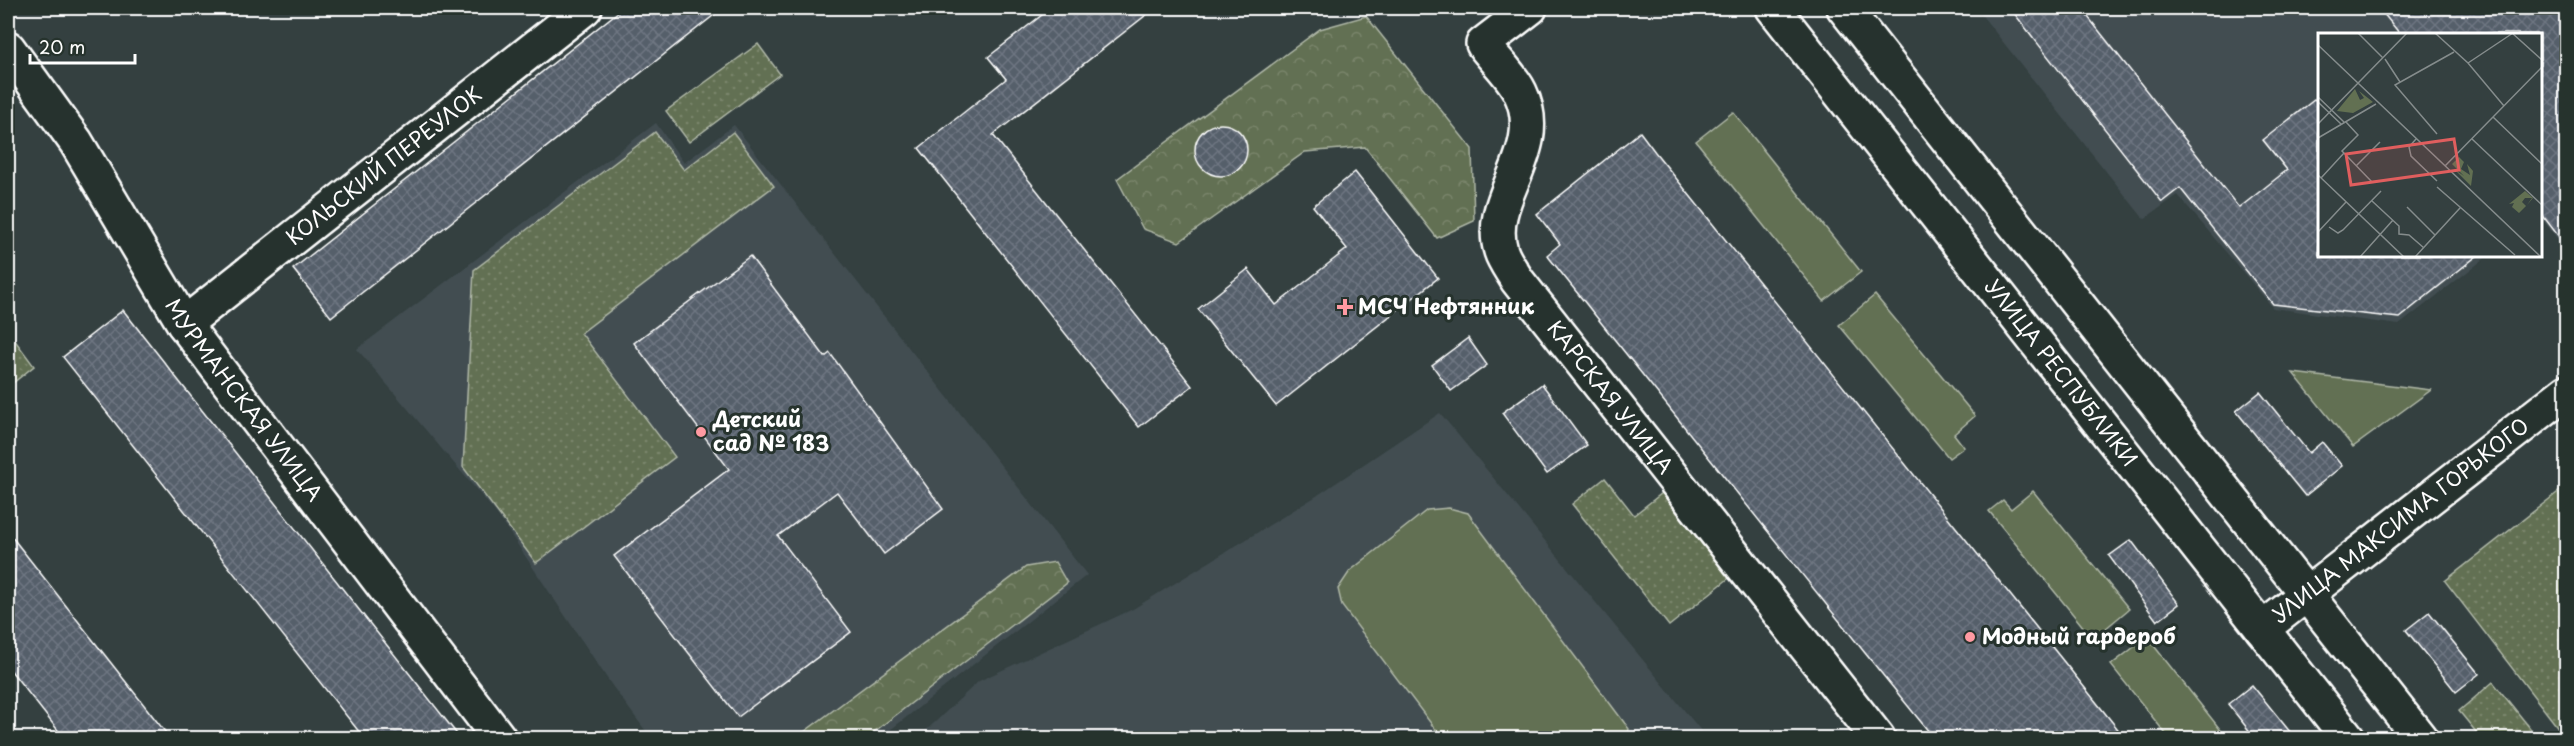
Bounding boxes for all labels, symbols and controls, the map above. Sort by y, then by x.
scale bar [30,27,135,65]
text: 20 m [39,33,85,60]
inset map [2318,33,2541,256]
street label: КОЛЬСКИЙ ПЕРЕУЛОК [278,77,488,252]
street label: УЛИЦА РЕСПУБЛИКИ [1978,271,2146,473]
place label: МСЧ Нефтянник [1358,289,1534,321]
street label: МУРМАНСКАЯ УЛИЦА [158,292,331,507]
marker: МСЧ Нефтянник [1336,298,1354,316]
street label: КАРСКАЯ УЛИЦА [1541,313,1682,480]
place label: Детский сад № 183 [712,402,829,458]
street label: УЛИЦА МАКСИМА ГОРЬКОГО [2264,409,2535,630]
marker: Детский сад № 183 [694,425,708,439]
place label: Модный гардероб [1982,619,2176,651]
marker: Модный гардероб [1963,630,1977,644]

